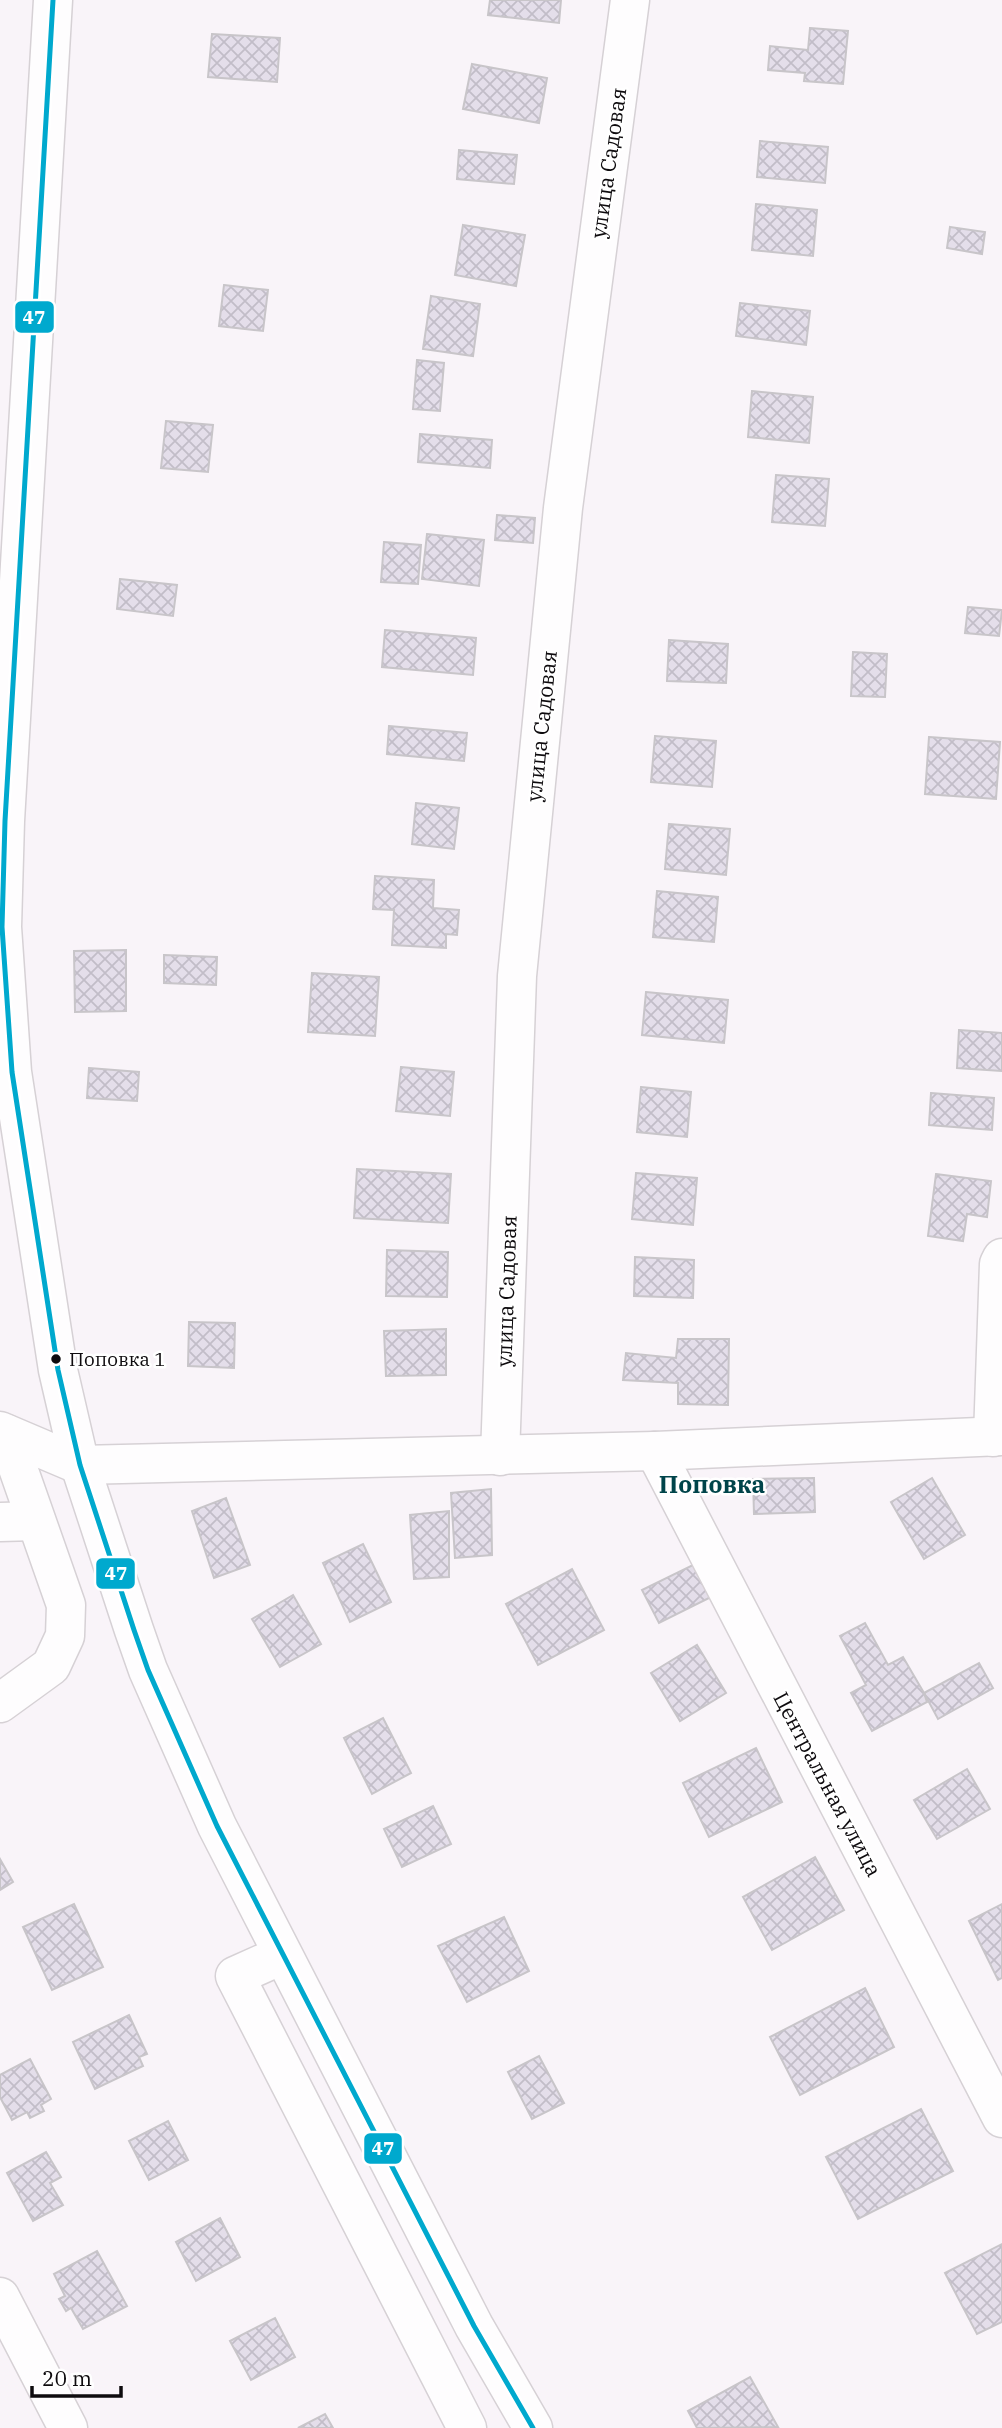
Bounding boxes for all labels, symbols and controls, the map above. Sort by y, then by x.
street label: улица Садовая [584,86,632,240]
line badge: 47 [14,300,55,334]
text: 47 [23,305,45,329]
street label: улица Садовая [519,649,563,803]
street label: улица Садовая [489,1215,523,1367]
place label: Поповка 1 [69,1347,166,1371]
marker: Поповка 1 [49,1352,63,1366]
district label: Поповка [659,1468,766,1500]
line badge: 47 [95,1557,136,1590]
text: 47 [105,1561,127,1585]
street label: Центральная улица [767,1687,889,1881]
line badge: 47 [363,2132,403,2165]
text: 47 [372,2136,394,2160]
scale bar [32,2354,121,2398]
text: 20 m [42,2364,92,2392]

